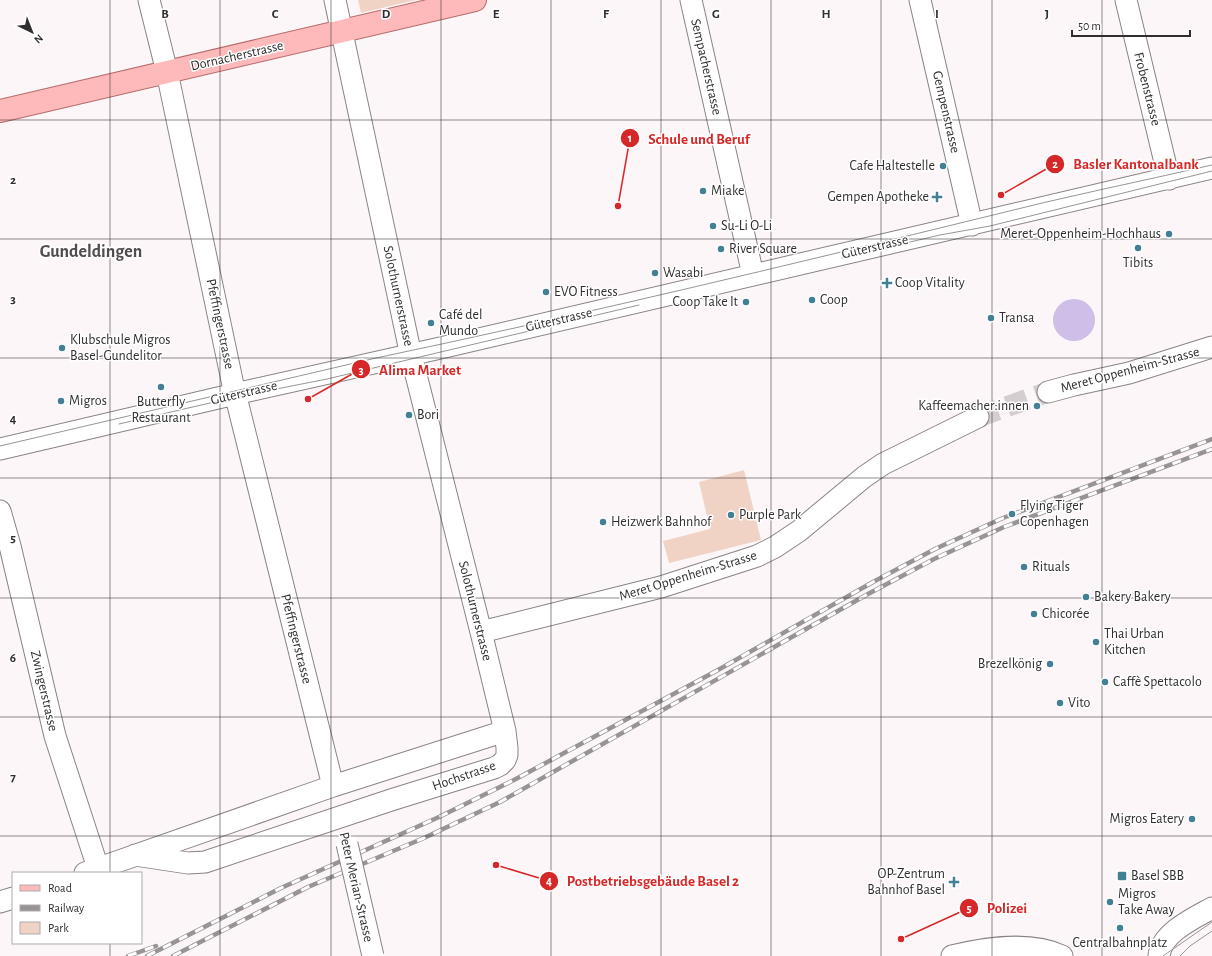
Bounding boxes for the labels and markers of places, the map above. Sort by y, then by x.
callout: Schule und Beruf [620,125,757,152]
callout: Basler Kantonalbank [1045,150,1206,177]
place label: Cafe Haltestelle [849,159,935,173]
marker: Cafe Haltestelle [938,161,948,171]
place label: Miake [711,184,745,198]
marker: Miake [698,186,708,196]
place label: Gempen Apotheke [827,190,929,204]
marker: Gempen Apotheke [932,192,942,202]
place label: Su-Li O-Li [721,219,772,233]
marker: Su-Li O-Li [708,221,718,231]
place label: Meret-Oppenheim-Hochhaus [1000,227,1161,241]
marker: Meret-Oppenheim-Hochhaus [1164,229,1174,239]
place label: River Square [729,242,797,256]
marker: Tibits [1133,243,1143,253]
marker: River Square [716,244,726,254]
place label: Tibits [1123,256,1153,270]
place label: Wasabi [663,266,703,280]
marker: Wasabi [650,268,660,278]
place label: Coop Vitality [895,276,965,290]
marker: Coop Vitality [882,278,892,288]
place label: EVO Fitness [554,285,618,299]
marker: EVO Fitness [541,287,551,297]
place label: Coop [820,293,848,307]
place label: Coop Take It [672,295,739,309]
marker: Coop [807,295,817,305]
marker: Coop Take It [741,297,751,307]
place label: Café del Mundo [439,308,483,338]
place label: Transa [999,311,1035,325]
marker: Transa [986,313,996,323]
marker: Café del Mundo [426,318,436,328]
place label: Klubschule Migros Basel-Gundelitor [70,333,170,363]
marker: Klubschule Migros Basel-Gundelitor [57,343,67,353]
callout: Alima Market [351,356,469,383]
marker: Butterfly Restaurant [156,382,166,392]
place label: Migros [69,394,107,408]
place label: Butterfly Restaurant [131,395,191,425]
marker: Migros [56,396,66,406]
place label: Kaffeemacher:innen [918,399,1029,413]
marker: Kaffeemacher:innen [1032,401,1042,411]
place label: Bori [417,408,439,422]
marker: Bori [404,410,414,420]
place label: Flying Tiger Copenhagen [1020,499,1089,529]
place label: Purple Park [739,508,802,522]
marker: Flying Tiger Copenhagen [1007,509,1017,519]
marker: Purple Park [726,510,736,520]
place label: Heizwerk Bahnhof [611,515,712,529]
marker: Heizwerk Bahnhof [598,517,608,527]
place label: Rituals [1032,560,1070,574]
marker: Rituals [1019,562,1029,572]
place label: Bakery Bakery [1094,590,1171,604]
marker: Bakery Bakery [1081,592,1091,602]
place label: Chicorée [1042,607,1090,621]
marker: Chicorée [1029,609,1039,619]
place label: Thai Urban Kitchen [1104,627,1164,657]
marker: Thai Urban Kitchen [1091,637,1101,647]
place label: Brezelkönig [978,657,1042,671]
marker: Brezelkönig [1045,659,1055,669]
place label: Caffè Spettacolo [1113,675,1202,689]
marker: Caffè Spettacolo [1100,677,1110,687]
place label: Vito [1068,696,1091,710]
marker: Vito [1055,698,1065,708]
place label: Migros Eatery [1110,812,1184,826]
marker: Migros Eatery [1187,814,1197,824]
place label: OP-Zentrum Bahnhof Basel [867,867,945,897]
callout: Postbetriebsgebäude Basel 2 [539,868,748,895]
place label: Basel SBB [1131,869,1184,883]
marker: Basel SBB [1116,870,1128,882]
marker: OP-Zentrum Bahnhof Basel [948,876,960,888]
place label: Migros Take Away [1118,887,1175,917]
callout: Polizei [959,894,1036,921]
marker: Migros Take Away [1105,897,1115,907]
marker: Centralbahnplatz [1115,923,1125,933]
place label: Centralbahnplatz [1073,936,1168,950]

